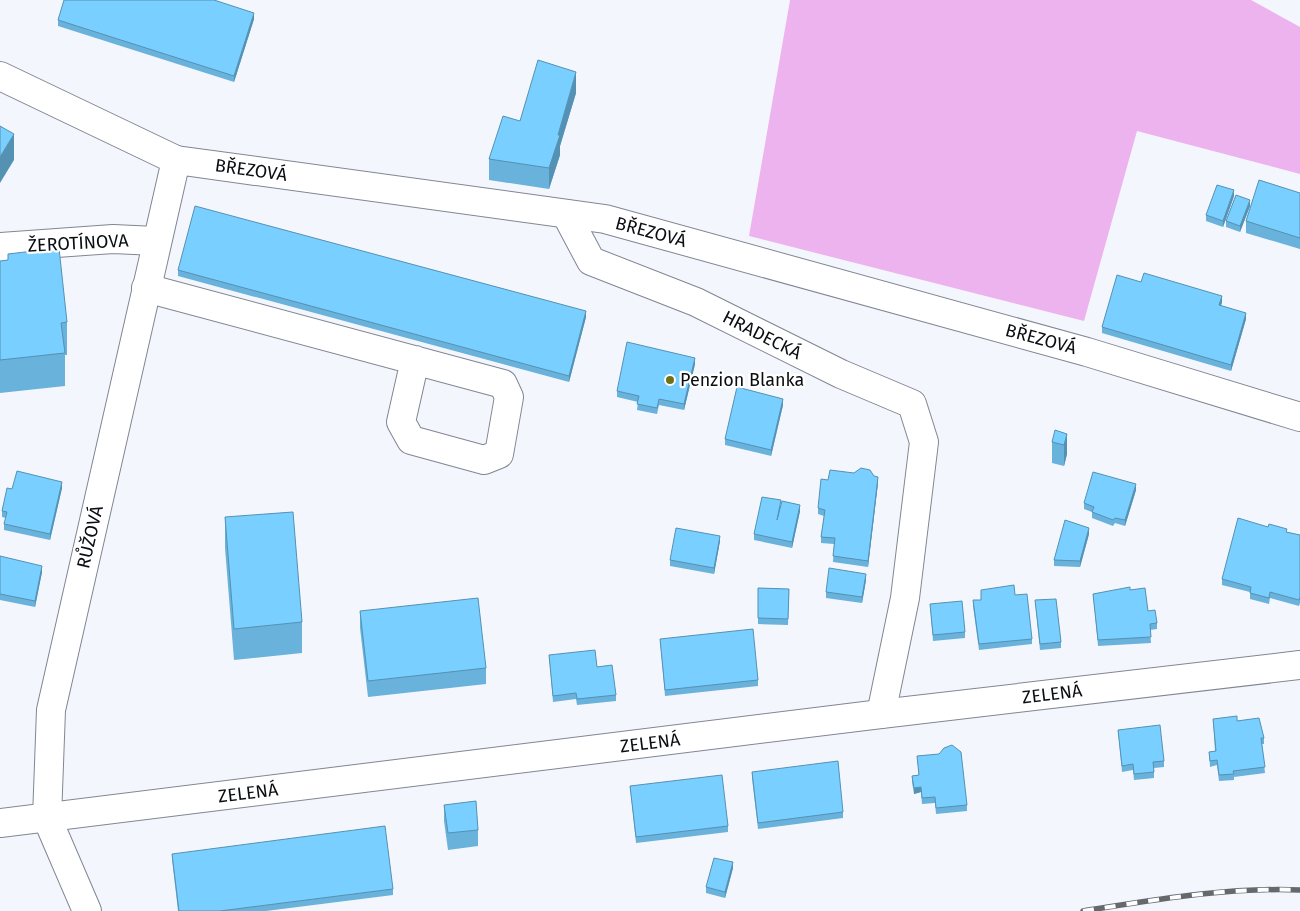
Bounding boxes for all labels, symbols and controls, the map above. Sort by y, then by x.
street label: BŘEZOVÁ [213,153,289,186]
street label: BŘEZOVÁ [613,211,690,252]
street label: ŽEROTÍNOVA [27,228,130,257]
street label: HRADECKÁ [719,305,806,365]
street label: BŘEZOVÁ [1003,318,1080,359]
place label: Penzion Blanka [680,369,804,391]
marker: Penzion Blanka [664,374,676,386]
street label: RŮŽOVÁ [71,503,108,571]
street label: ZELENÁ [1021,678,1084,709]
street label: ZELENÁ [619,727,682,758]
street label: ZELENÁ [217,777,280,808]

